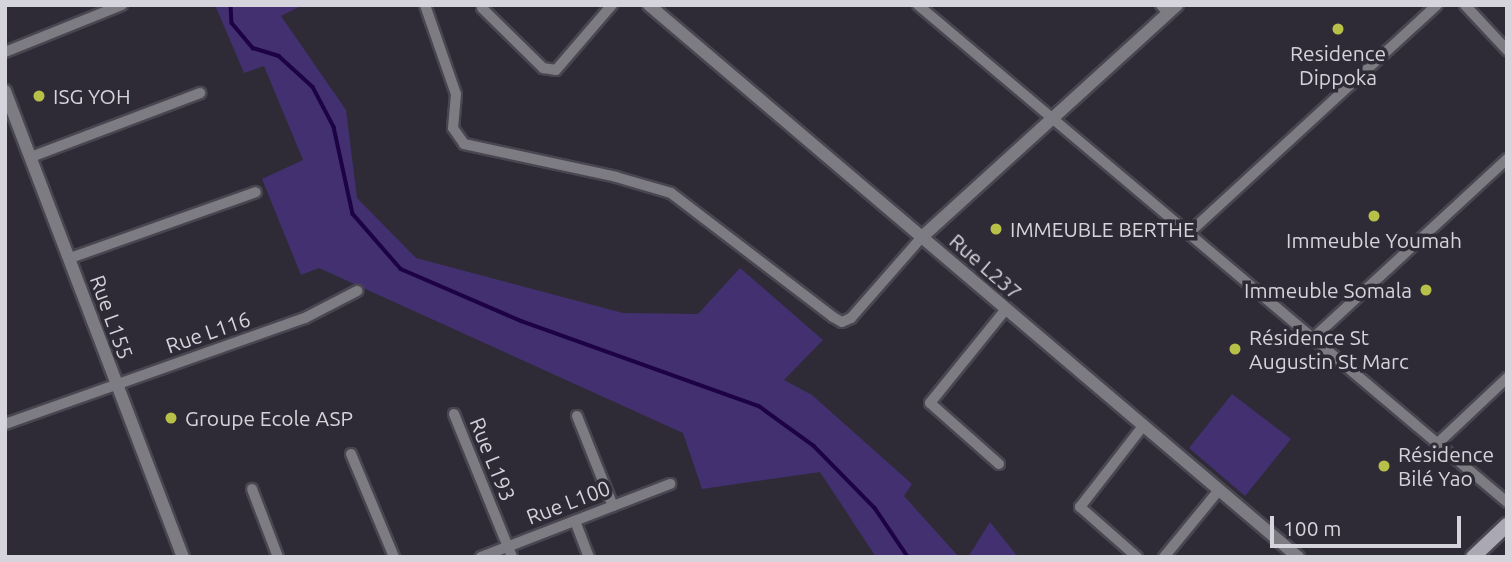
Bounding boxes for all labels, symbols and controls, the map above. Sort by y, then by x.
marker: Residence Dippoka [1330,21,1346,37]
place label: Residence Dippoka [1290,40,1386,90]
place label: ISG YOH [53,83,131,109]
marker: ISG YOH [31,88,47,104]
marker: Immeuble Youmah [1366,208,1382,224]
place label: IMMEUBLE BERTHE [1010,216,1195,242]
marker: IMMEUBLE BERTHE [988,221,1004,237]
place label: Immeuble Youmah [1286,227,1462,253]
street label: Rue L237 [945,228,1027,304]
street label: Rue L155 [85,271,139,363]
place label: Immeuble Somala [1244,277,1412,303]
marker: Immeuble Somala [1418,282,1434,298]
street label: Rue L116 [162,306,254,358]
place label: Résidence St Augustin St Marc [1249,324,1409,374]
marker: Résidence St Augustin St Marc [1227,341,1243,357]
place label: Groupe Ecole ASP [185,405,353,431]
marker: Groupe Ecole ASP [163,410,179,426]
street label: Rue L193 [465,414,521,504]
place label: Résidence Bilé Yao [1398,441,1494,491]
marker: Résidence Bilé Yao [1376,458,1392,474]
street label: Rue L100 [523,475,613,529]
scale bar [1274,503,1465,546]
text: 100 m [1283,516,1341,540]

